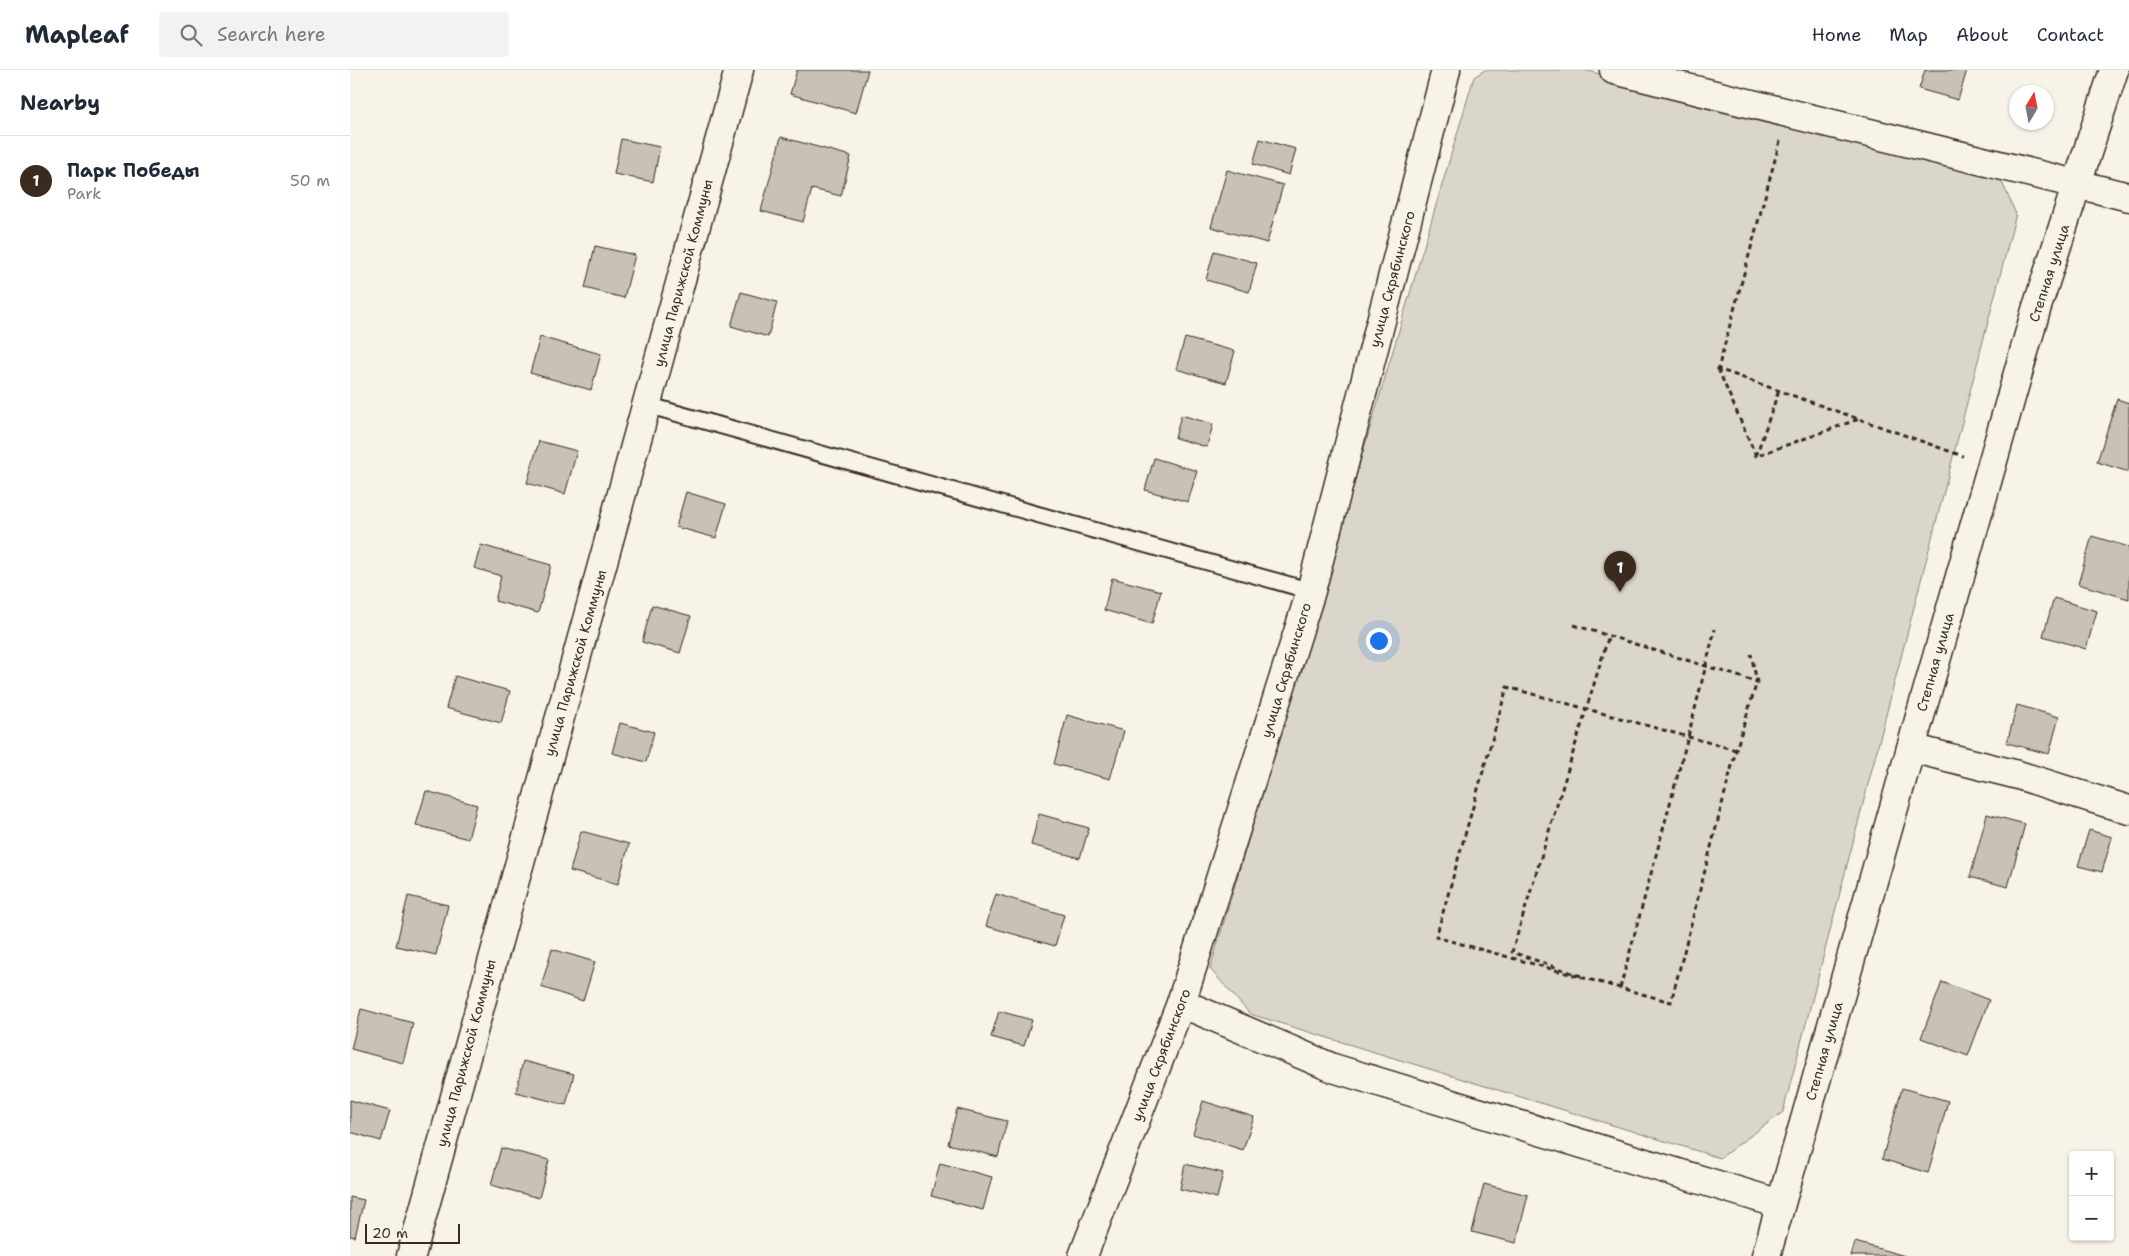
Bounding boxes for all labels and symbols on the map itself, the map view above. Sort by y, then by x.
north arrow [2009,85,2054,130]
street label: улица Парижской Коммуны [649,177,717,369]
street label: улица Скрябинского [1365,209,1419,349]
street label: Степная улица [2025,221,2073,324]
pin: 1 [1604,551,1636,592]
street label: улица Парижской Коммуны [540,568,610,758]
street label: улица Скрябинского [1257,600,1315,740]
street label: Степная улица [1912,610,1958,714]
your location [1366,628,1392,654]
street label: улица Парижской Коммуны [432,957,500,1149]
street label: улица Скрябинского [1127,986,1195,1124]
street label: Степная улица [1801,999,1847,1103]
scale bar [365,1221,460,1244]

